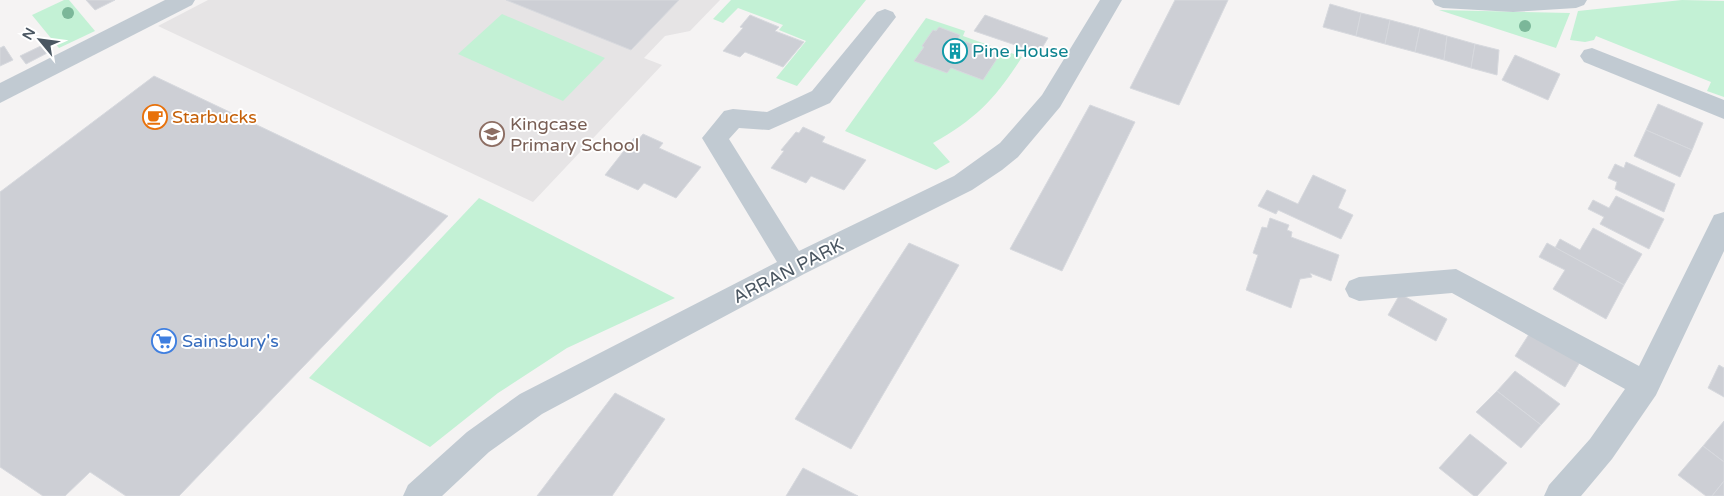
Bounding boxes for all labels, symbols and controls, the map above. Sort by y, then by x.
north arrow [15,15,65,65]
text: N [19,25,39,43]
building icon: Pine House [942,38,968,64]
place label: Pine House [972,40,1068,62]
cafe icon: Starbucks [142,104,168,130]
place label: Starbucks [172,106,257,128]
place label: Kingcase Primary School [510,113,639,156]
school or university icon: Kingcase Primary School [479,121,505,147]
street label: ARRAN PARK [729,234,847,308]
supermarket icon: Sainsbury's [151,328,177,354]
place label: Sainsbury's [182,330,279,352]

